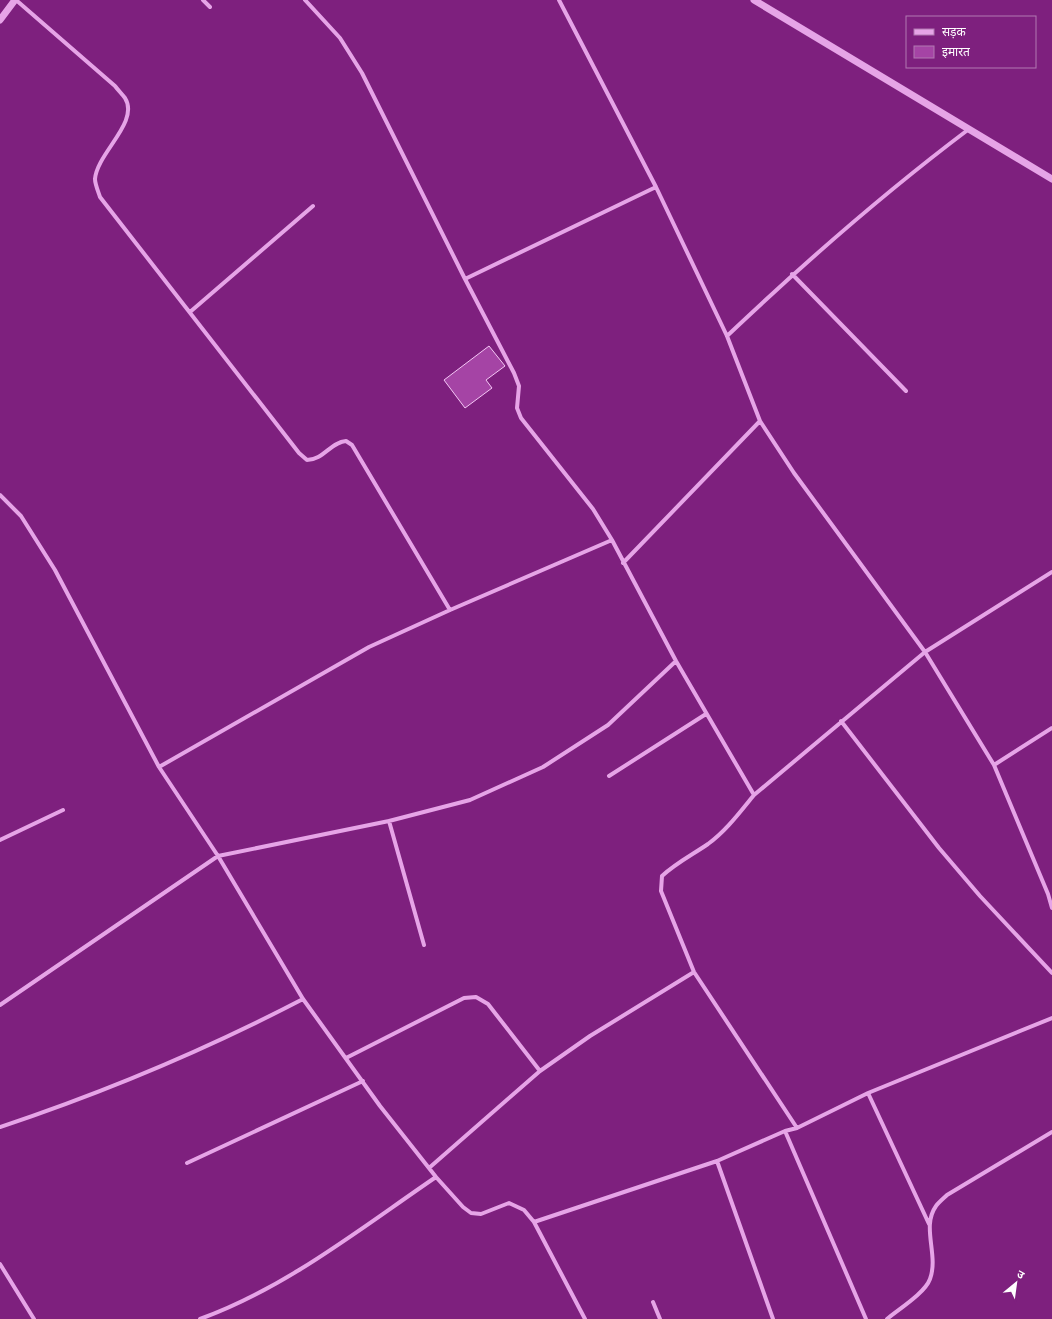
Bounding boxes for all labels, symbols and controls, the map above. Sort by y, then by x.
legend [906,16,1036,68]
text: सड़क [942,24,967,39]
text: इमारत [942,44,971,59]
north arrow [996,1263,1036,1303]
text: उ [1015,1267,1028,1282]

